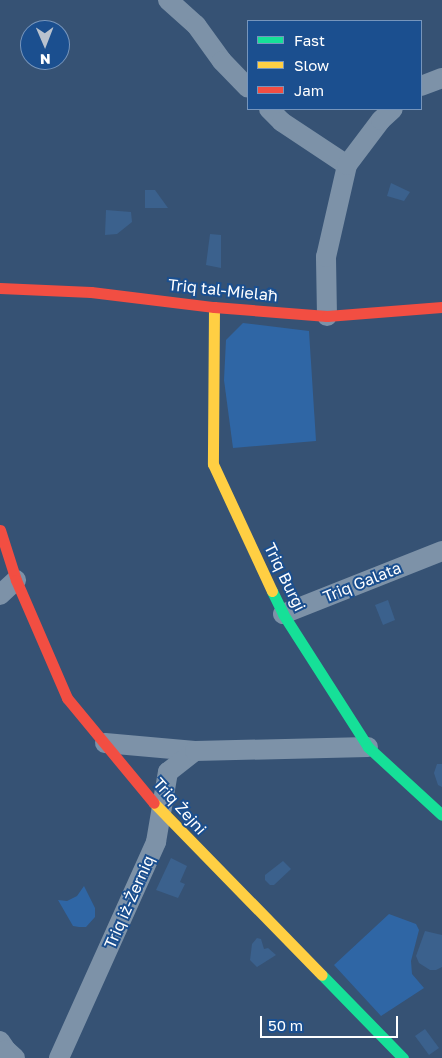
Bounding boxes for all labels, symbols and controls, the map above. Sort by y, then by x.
north arrow [20,20,70,70]
legend [247,20,422,110]
text: Fast [294,31,325,49]
text: N [40,51,51,68]
text: Slow [294,56,329,74]
text: Jam [294,81,324,99]
street label: Triq tal-Mielaħ [167,275,279,305]
street label: Triq Burgi [260,540,310,614]
street label: Triq Galata [320,558,404,606]
street label: Triq Żejni [150,774,210,838]
street label: Triq iż-Żerniq [100,852,158,952]
scale bar [262,1006,400,1038]
text: 50 m [268,1016,303,1034]

